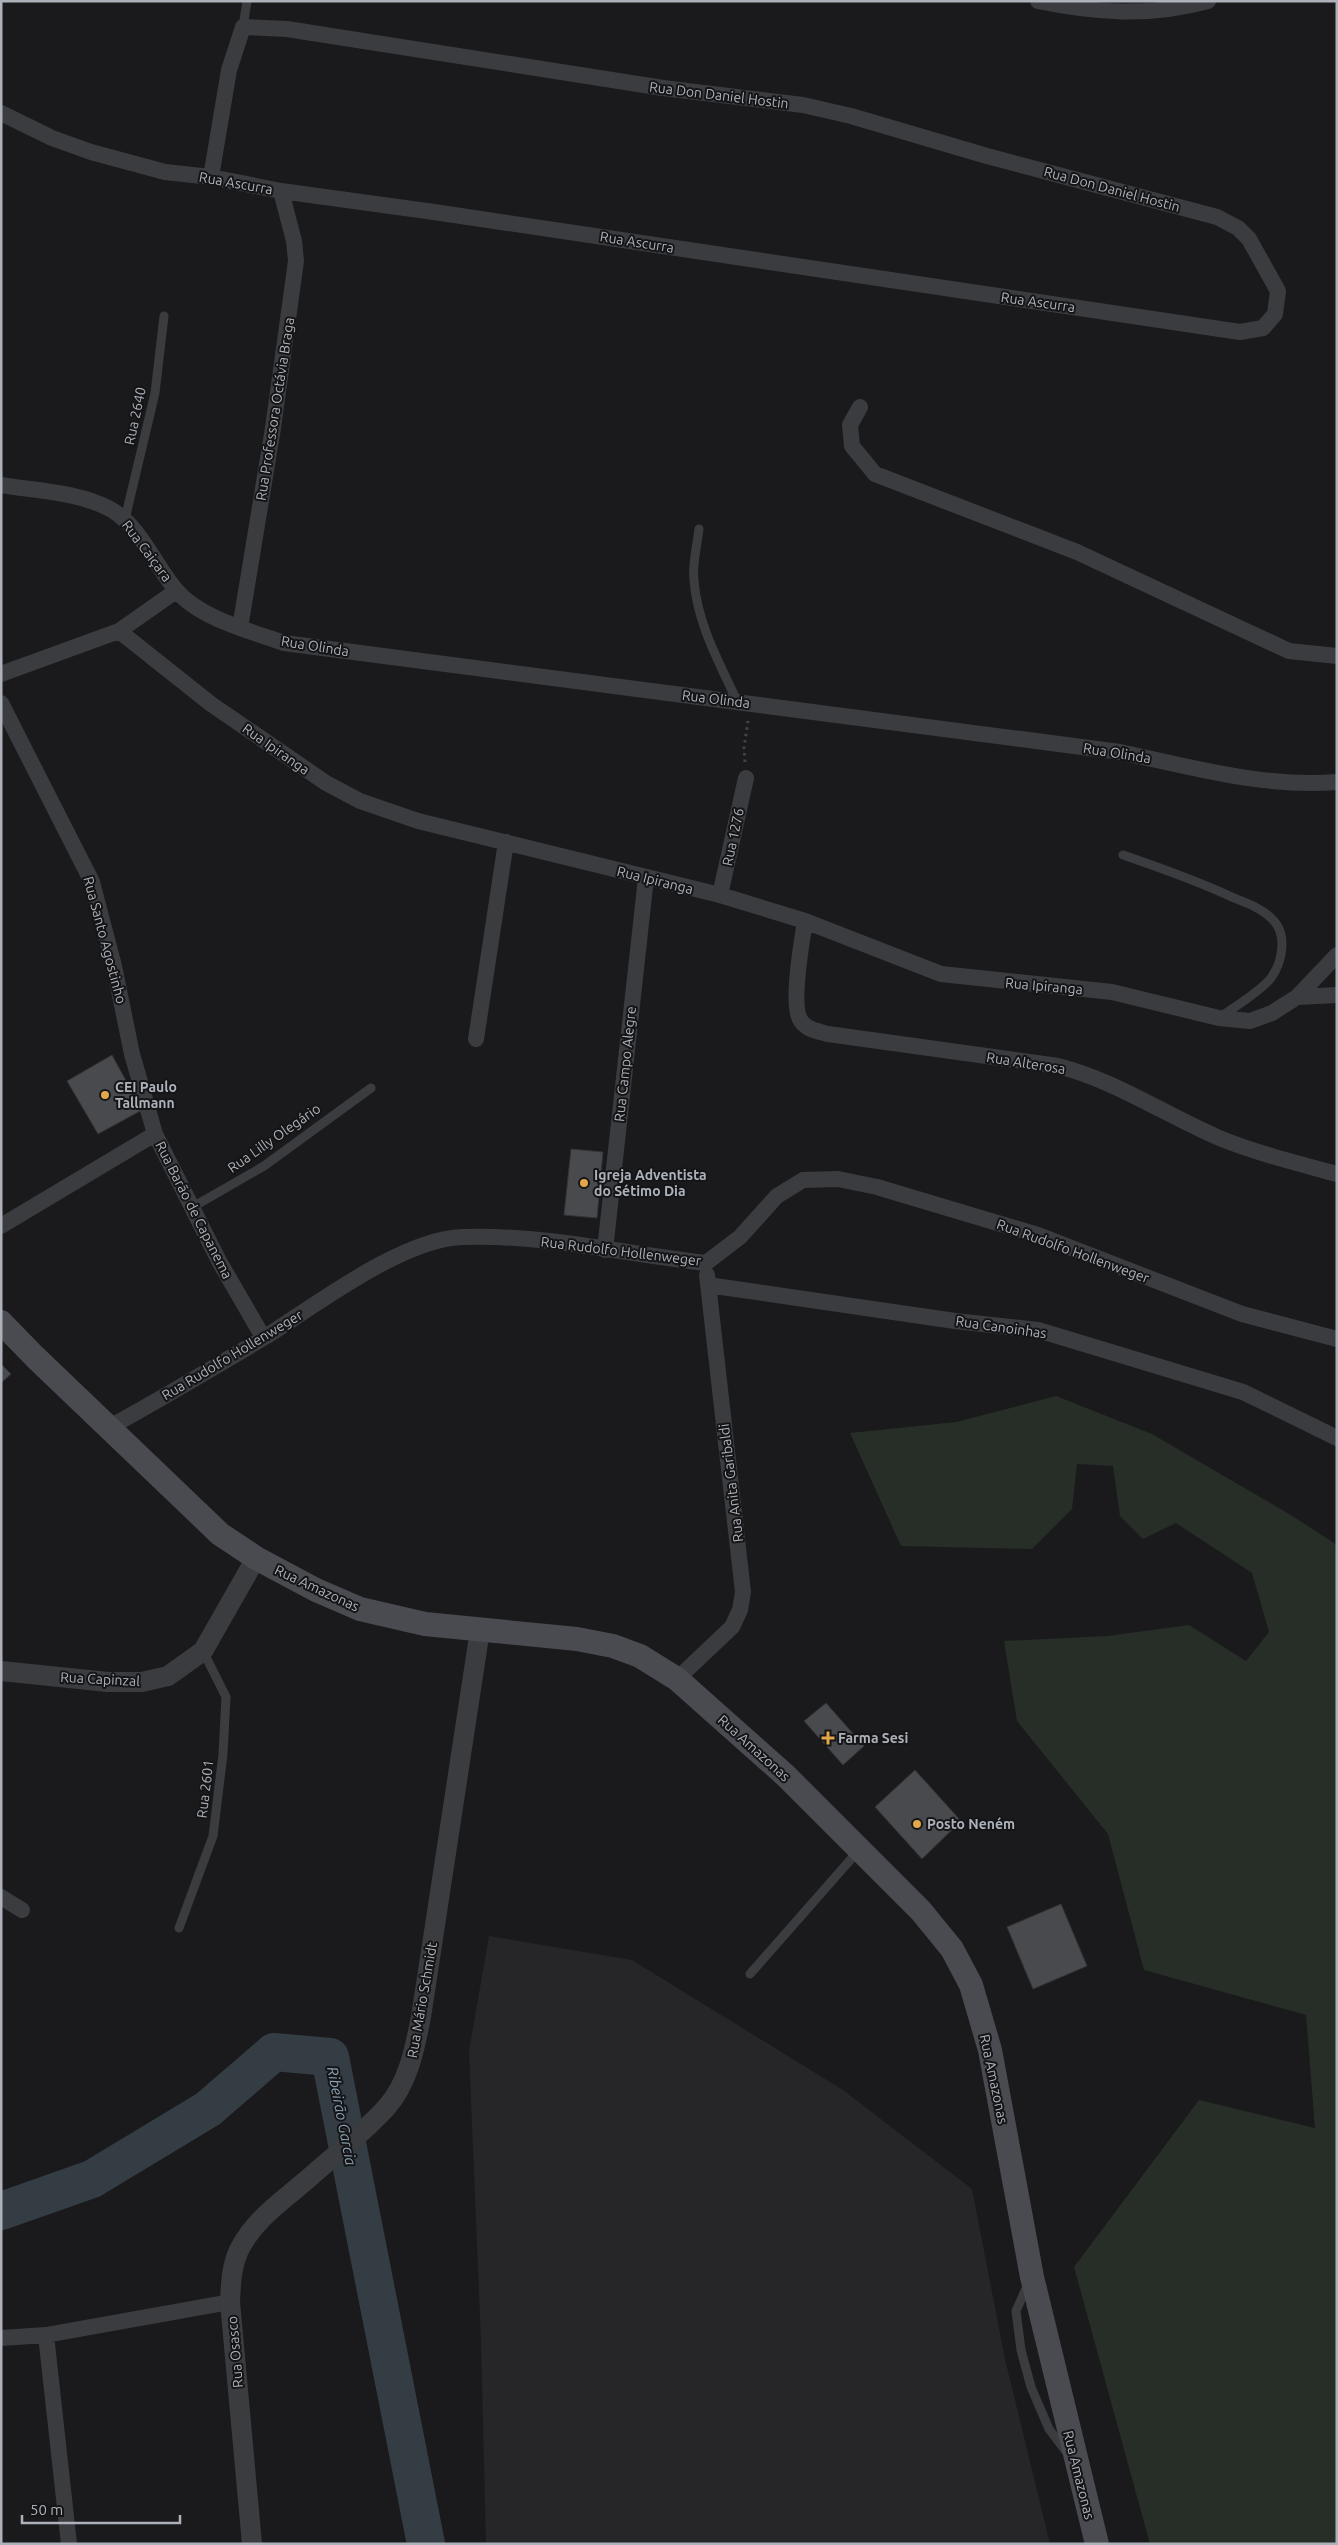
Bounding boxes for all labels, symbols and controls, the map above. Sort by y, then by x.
street label: Rua Don Daniel Hostin [648,79,790,111]
street label: Rua Don Daniel Hostin [1042,163,1182,215]
street label: Rua Ascurra [198,169,274,197]
street label: Rua Ascurra [599,228,675,256]
street label: Rua Ascurra [1000,289,1076,315]
street label: Rua Professora Octávia Braga [253,316,297,502]
street label: Rua 2640 [121,386,149,446]
street label: Rua Caiçara [119,517,175,585]
street label: Rua Olinda [280,633,350,659]
street label: Rua Olinda [681,687,751,711]
street label: Rua Ipiranga [239,720,313,778]
street label: Rua Olinda [1082,740,1152,766]
street label: Rua 1276 [719,807,747,867]
street label: Rua Ipiranga [615,863,695,897]
street label: Rua Santo Agostinho [80,875,130,1005]
street label: Rua Ipiranga [1004,975,1084,997]
street label: Rua Campo Alegre [611,1005,639,1123]
street label: Rua Alterosa [985,1049,1067,1077]
place label: CEI Paulo Tallmann [115,1079,177,1111]
marker: CEI Paulo Tallmann [99,1089,111,1101]
street label: Rua Lilly Olegário [225,1100,323,1176]
street label: Rua Barão de Capanema [152,1138,236,1282]
place label: Igreja Adventista do Sétimo Dia [594,1167,707,1199]
marker: Igreja Adventista do Sétimo Dia [578,1177,590,1189]
street label: Rua Rudolfo Hollenweger [994,1216,1152,1286]
street label: Rua Rudolfo Hollenweger [540,1233,703,1269]
street label: Rua Rudolfo Hollenweger [159,1306,306,1403]
street label: Rua Canoinhas [954,1313,1048,1341]
street label: Rua Anita Garibaldi [716,1423,746,1543]
street label: Rua Amazonas [272,1561,362,1615]
street label: Rua Capinzal [60,1669,141,1689]
street label: Rua Amazonas [715,1712,793,1784]
place label: Farma Sesi [838,1730,908,1746]
marker: Farma Sesi [822,1732,834,1744]
street label: Rua 2601 [193,1759,217,1819]
place label: Posto Neném [927,1816,1015,1832]
marker: Posto Neném [911,1818,923,1830]
street label: Rua Mário Schmidt [404,1940,440,2059]
street label: Rua Amazonas [977,2033,1011,2125]
water label: Ribeirão Garcia [324,2065,360,2167]
street label: Rua Osasco [224,2315,246,2389]
street label: Rua Amazonas [1060,2429,1098,2521]
scale bar [22,2492,180,2524]
text: 50 m [30,2501,63,2518]

